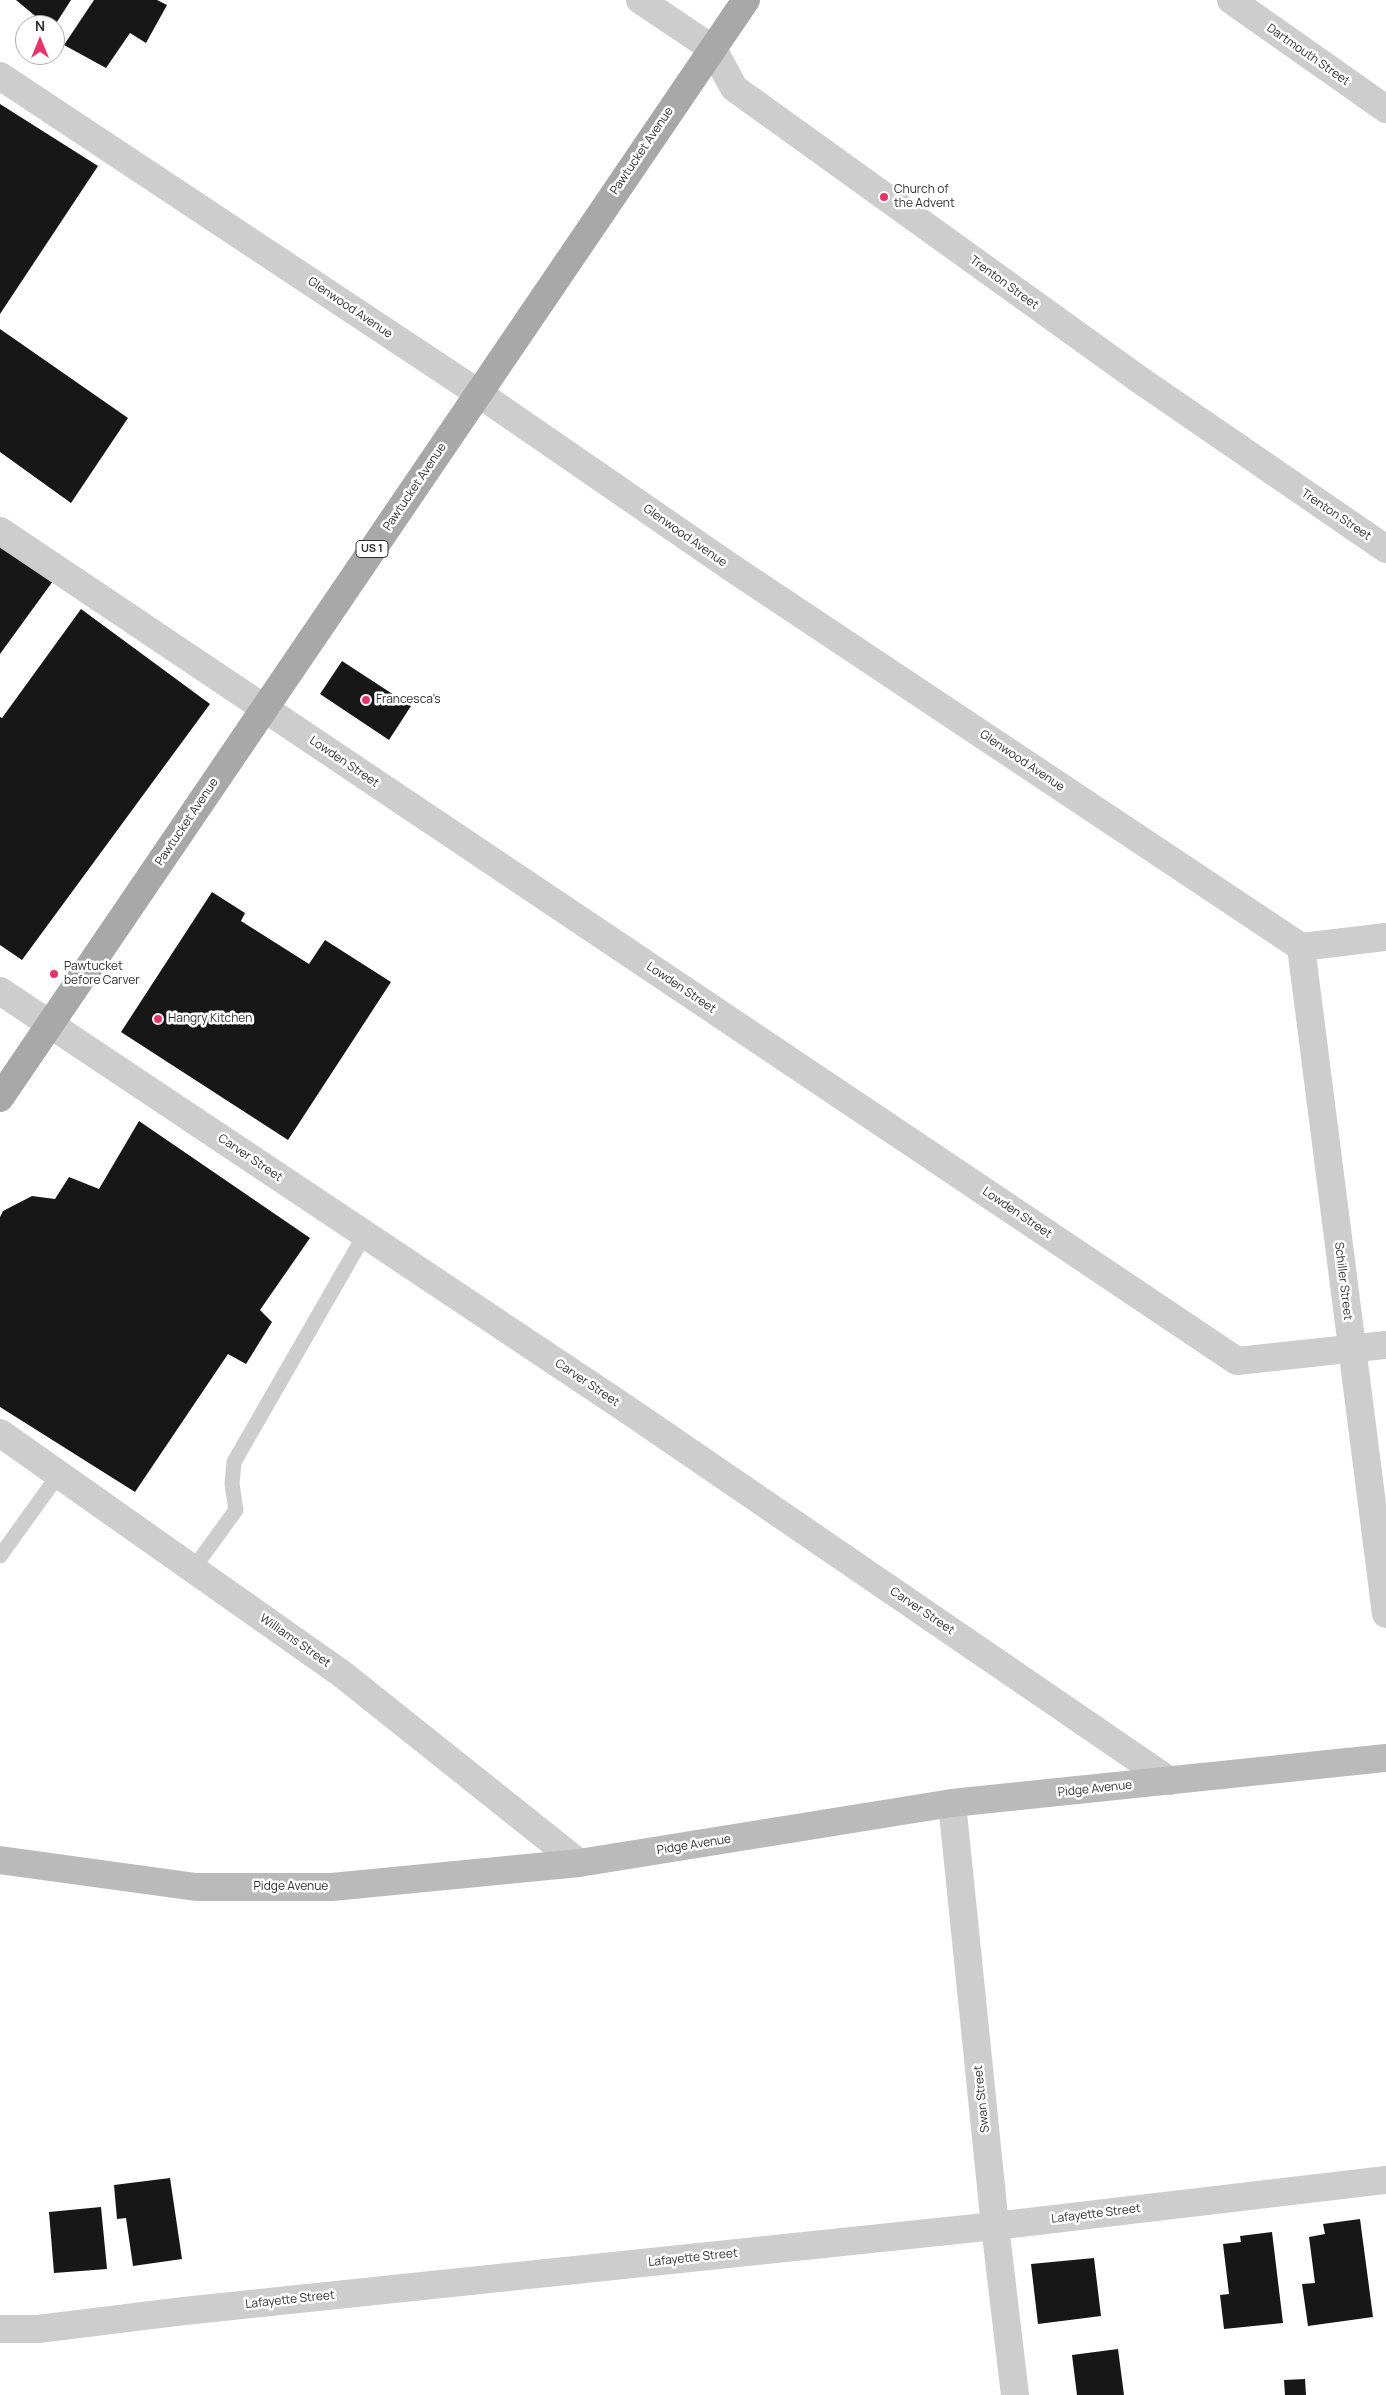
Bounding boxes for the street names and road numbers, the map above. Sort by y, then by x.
street label: Dartmouth Street [1264,21,1352,89]
street label: Pawtucket Avenue [607,105,677,197]
street label: Trenton Street [967,253,1041,313]
street label: Glenwood Avenue [305,274,395,342]
street label: Pawtucket Avenue [380,441,450,533]
street label: Trenton Street [1298,486,1374,544]
street label: Glenwood Avenue [640,502,730,570]
road number: US 1 [356,540,388,558]
street label: Glenwood Avenue [977,727,1067,795]
street label: Lowden Street [307,733,381,791]
street label: Pawtucket Avenue [152,776,222,868]
street label: Lowden Street [644,959,718,1017]
street label: Carver Street [215,1131,285,1185]
street label: Lowden Street [980,1184,1054,1242]
street label: Schiller Street [1331,1241,1355,1321]
street label: Carver Street [552,1356,622,1410]
street label: Carver Street [887,1584,957,1638]
street label: Williams Street [257,1611,333,1671]
street label: Pidge Avenue [1057,1778,1133,1800]
street label: Pidge Avenue [656,1832,732,1858]
street label: Pidge Avenue [254,1880,328,1894]
street label: Swan Street [971,2065,993,2133]
street label: Lafayette Street [1051,2201,1141,2227]
street label: Lafayette Street [648,2246,738,2270]
street label: Lafayette Street [245,2288,335,2312]

